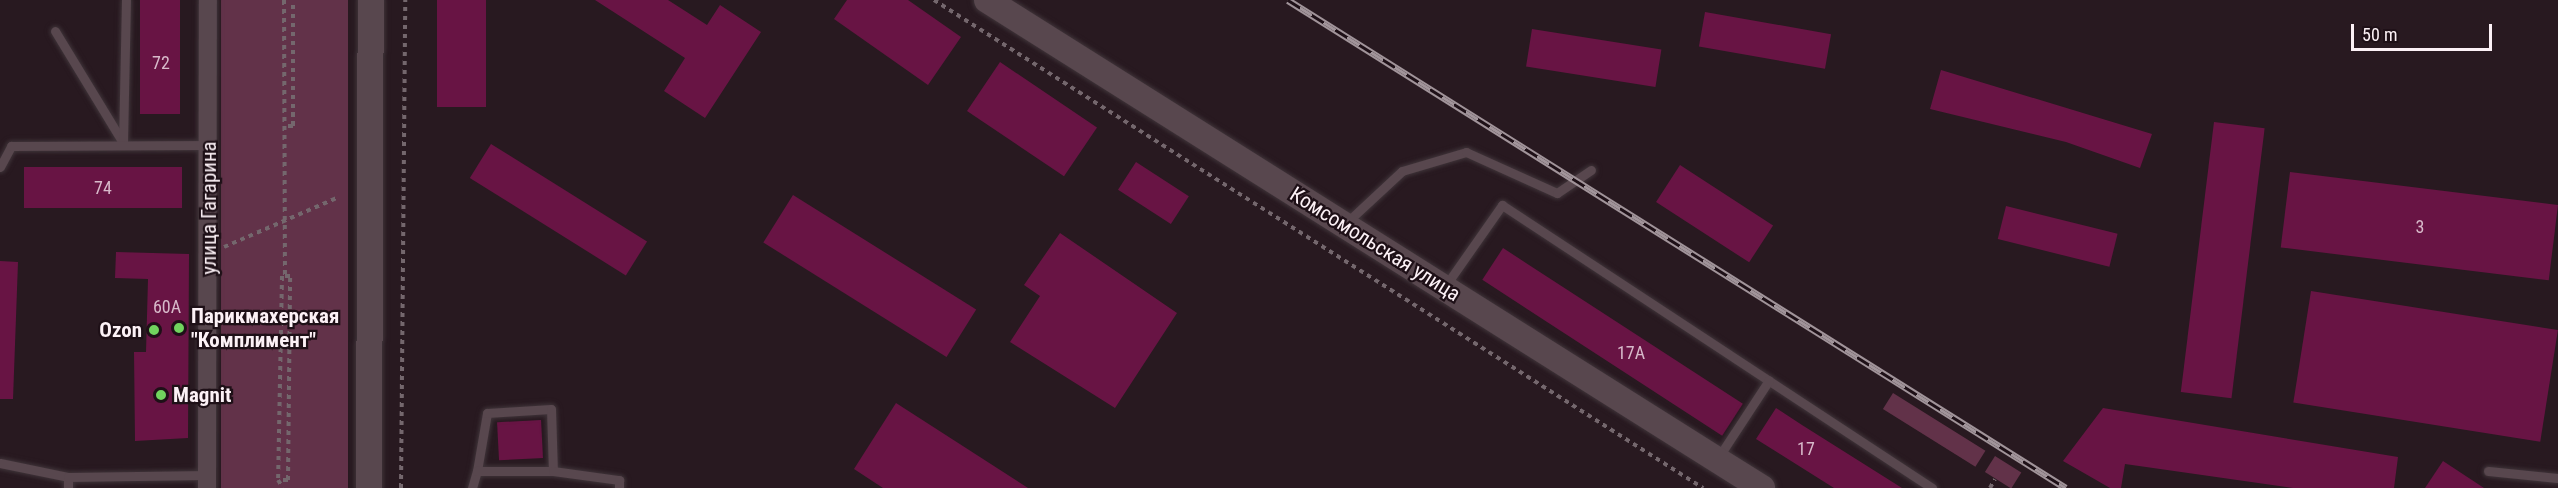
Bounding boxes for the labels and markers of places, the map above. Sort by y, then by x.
place label: Парикмахерская "Комплимент" [191,303,339,353]
place label: Ozon [99,317,142,343]
marker: Парикмахерская "Комплимент" [172,321,186,335]
marker: Ozon [147,323,161,337]
place label: Magnit [173,382,231,408]
marker: Magnit [154,388,168,402]

